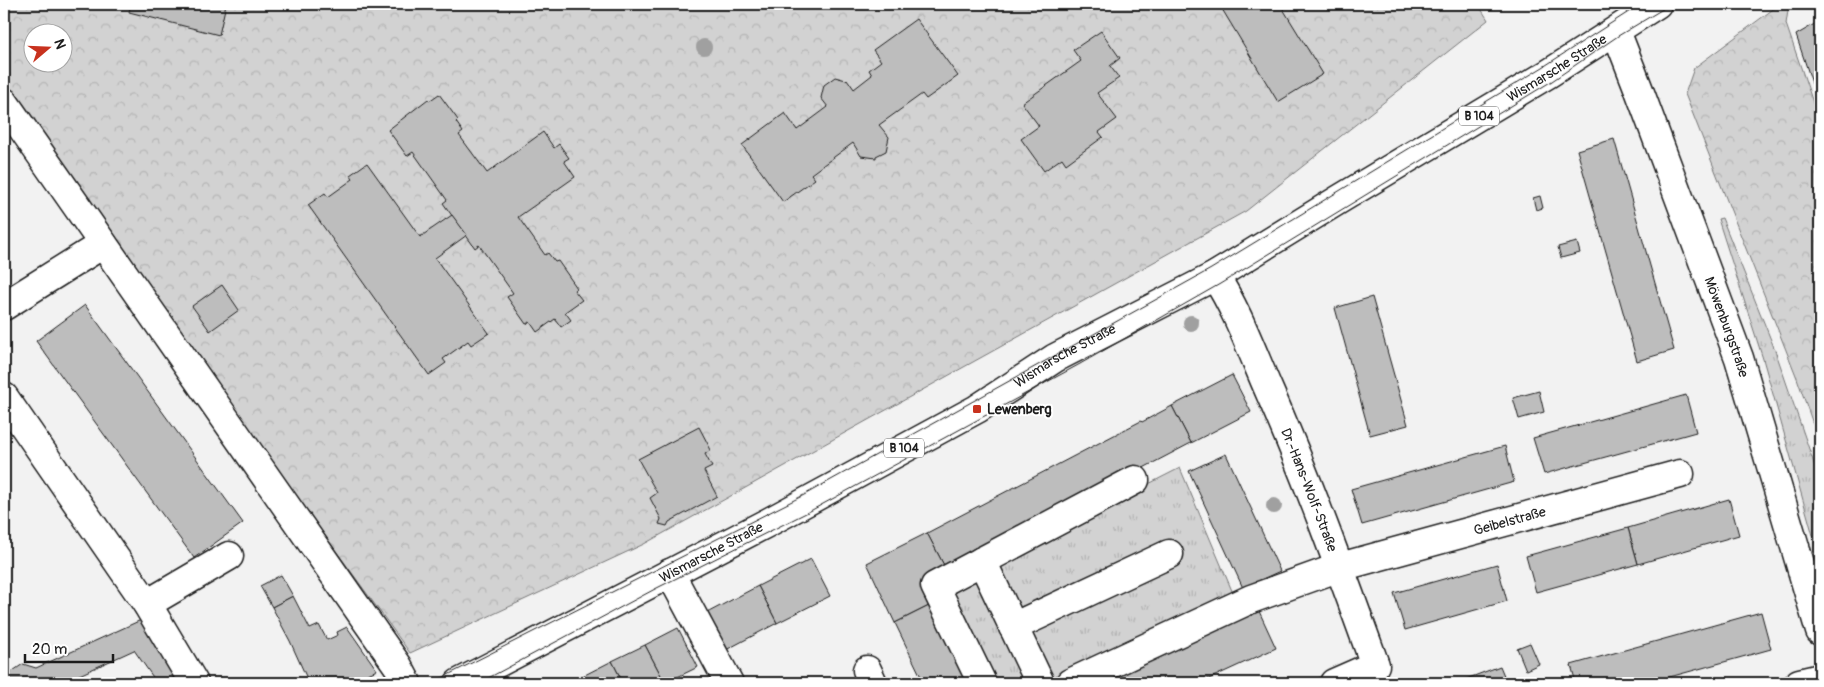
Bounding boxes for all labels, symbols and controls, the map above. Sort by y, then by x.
north arrow [22,22,72,72]
street label: Wismarsche Straße [1504,30,1610,105]
text: N [50,37,69,51]
road number: B 104 [1459,106,1499,125]
street label: Möwenburgstraße [1701,274,1753,379]
street label: Wismarsche Straße [1011,320,1119,391]
place label: Lewenberg [987,401,1052,418]
marker: Lewenberg [971,403,983,415]
street label: Dr.-Hans-Wolf-Straße [1277,426,1341,554]
road number: B 104 [884,438,924,458]
street label: Geibelstraße [1472,503,1548,539]
street label: Wismarsche Straße [656,518,766,586]
scale bar [25,632,112,664]
text: 20 m [32,640,67,659]

